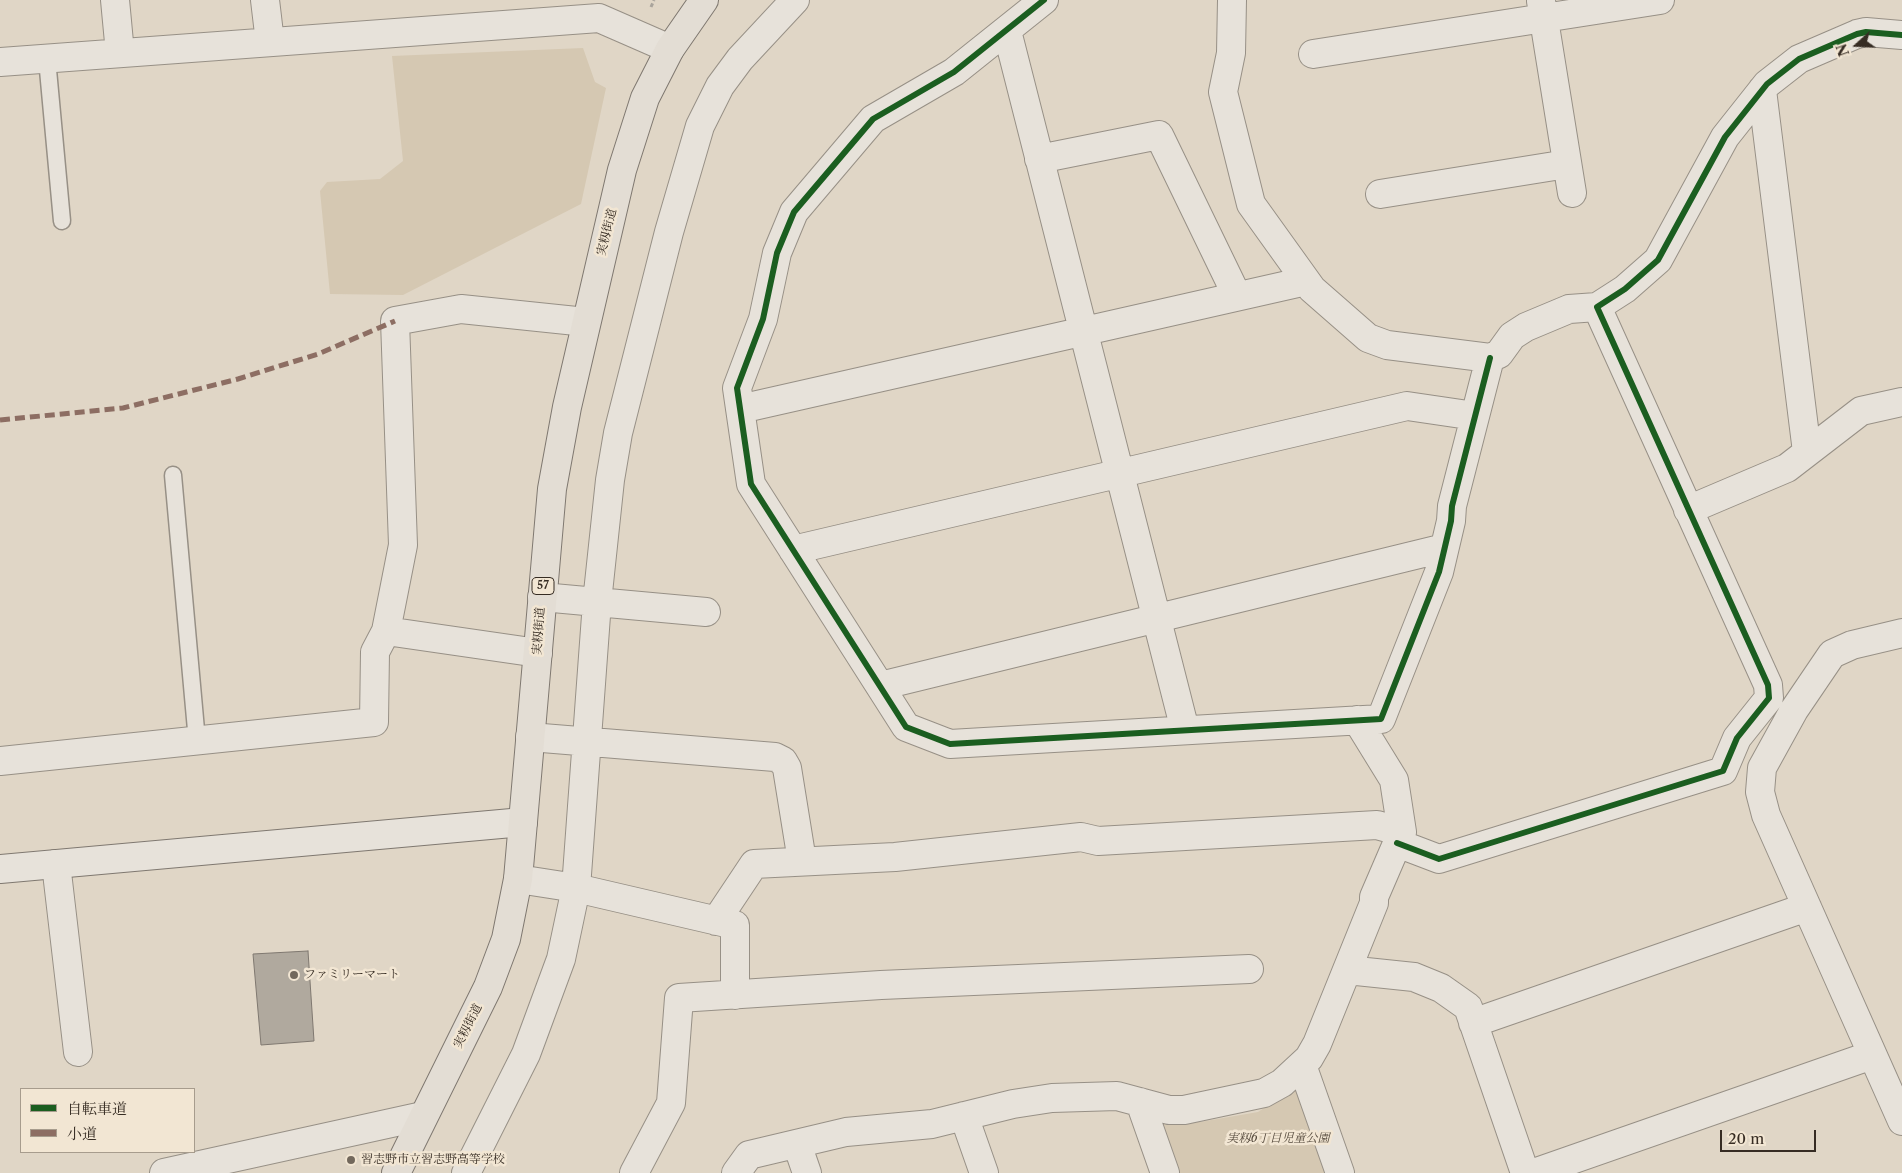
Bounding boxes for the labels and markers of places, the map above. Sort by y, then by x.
place label: ファミリーマート [304,968,400,982]
marker: ファミリーマート [288,969,300,981]
place label: 習志野市立習志野高等学校 [361,1153,505,1167]
marker: 習志野市立習志野高等学校 [345,1154,357,1166]

